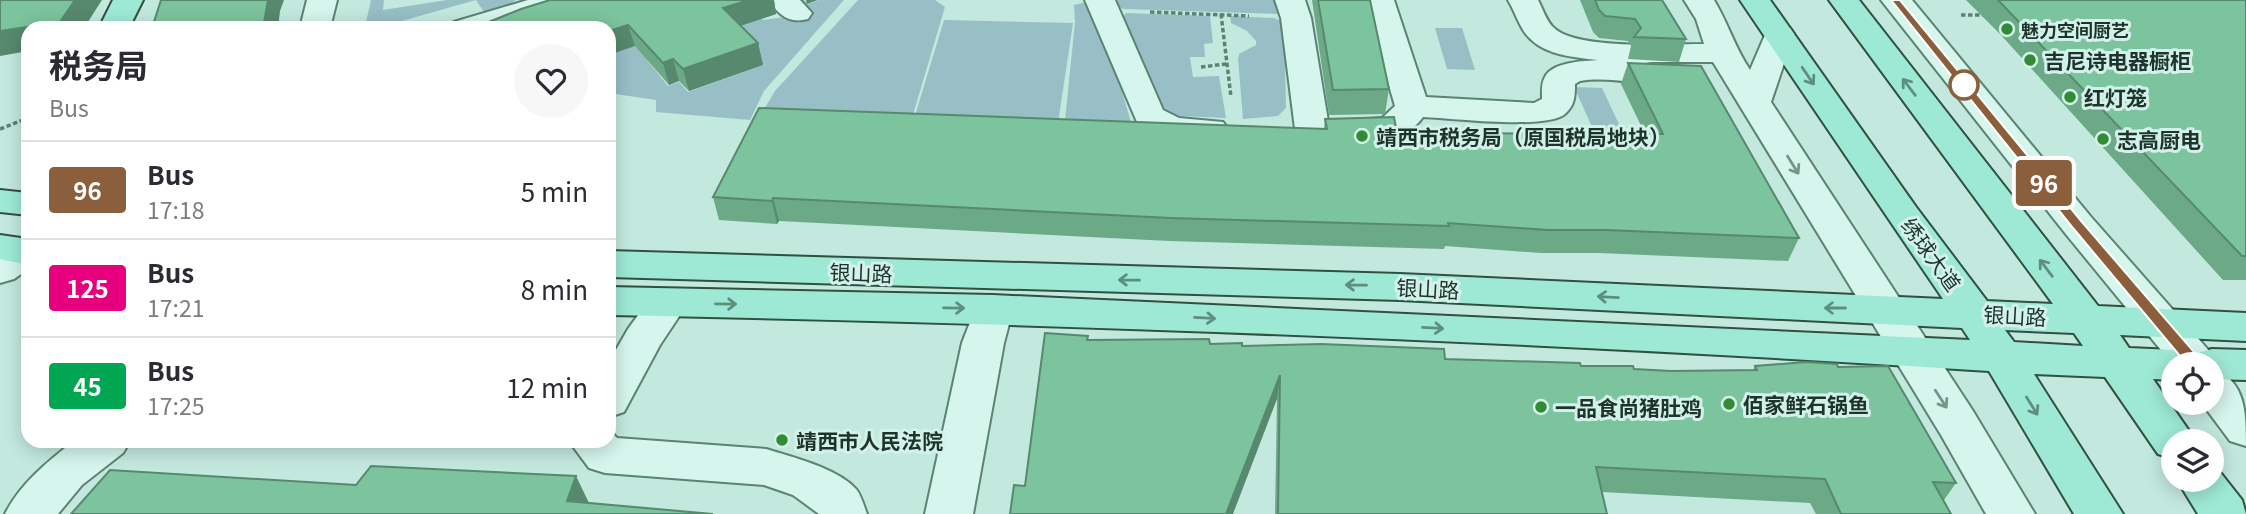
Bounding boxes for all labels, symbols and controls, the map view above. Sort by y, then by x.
place label: 魅力空间厨艺 [2021,16,2129,42]
marker: 魅力空间厨艺 [1999,21,2015,37]
text: 税务局 [49,40,148,88]
button: heart [514,44,588,118]
place label: 吉尼诗电器橱柜 [2044,45,2191,75]
marker: 吉尼诗电器橱柜 [2022,52,2038,68]
one-way arrow [1801,66,1815,86]
unlabelled marker [1949,70,1979,100]
one-way arrow [1902,78,1917,96]
place label: 红灯笼 [2084,82,2147,112]
marker: 红灯笼 [2062,89,2078,105]
text: Bus [49,90,89,124]
place label: 靖西市税务局（原国税局地块） [1376,121,1670,151]
place label: 志高厨电 [2117,124,2201,154]
marker: 靖西市税务局（原国税局地块） [1354,128,1370,144]
marker: 志高厨电 [2095,131,2111,147]
text: Bus [147,155,194,192]
one-way arrow [1786,155,1801,174]
line badge: 96 [2012,160,2076,206]
text: 96 [2030,165,2058,200]
text: 96 [73,172,102,207]
text: 5 min [521,172,588,209]
text: 17:18 [147,192,204,226]
street label: 绣球大道 [1895,211,1969,297]
text: Bus [147,253,194,290]
street label: 银山路 [829,256,893,288]
one-way arrow [2039,259,2054,278]
text: 125 [66,270,109,305]
text: 8 min [521,270,588,307]
street label: 银山路 [1396,271,1460,305]
one-way arrow [1118,273,1141,286]
one-way arrow [1345,279,1368,292]
text: 17:21 [147,290,204,324]
one-way arrow [1597,290,1620,303]
one-way arrow [714,297,737,310]
street label: 银山路 [1983,298,2047,332]
one-way arrow [942,301,965,315]
one-way arrow [1824,301,1847,315]
one-way arrow [1194,312,1217,325]
one-way arrow [1421,322,1444,335]
text: Bus [147,351,194,388]
map controls [2161,352,2224,492]
button: locate [2161,352,2224,415]
text: 45 [73,368,102,403]
text: 12 min [506,368,588,405]
text: 17:25 [147,388,204,422]
one-way arrow [1934,388,1948,408]
place label: 佰家鲜石锅鱼 [1743,389,1869,419]
place label: 一品食尚猪肚鸡 [1555,392,1702,422]
marker: 佰家鲜石锅鱼 [1721,396,1737,412]
one-way arrow [2026,396,2040,416]
marker: 一品食尚猪肚鸡 [1533,399,1549,415]
place label: 靖西市人民法院 [796,425,943,455]
button: layers [2161,429,2224,492]
marker: 靖西市人民法院 [774,432,790,448]

